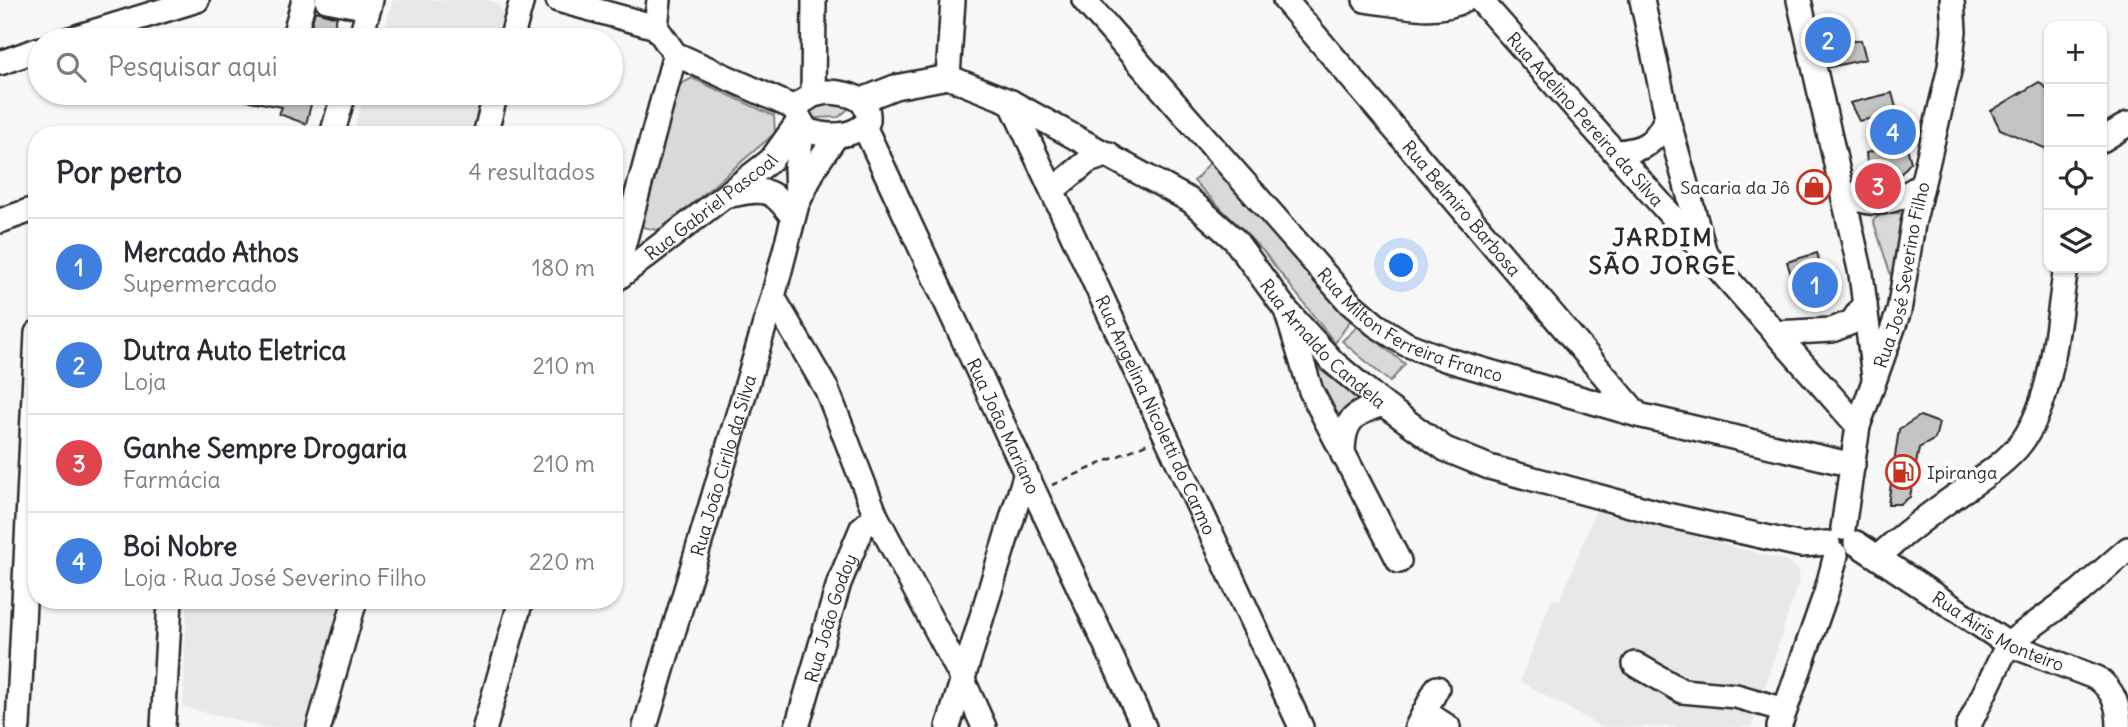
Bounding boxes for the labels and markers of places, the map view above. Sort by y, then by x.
pin: 2 [1805,14,1851,66]
pin: 4 [1870,106,1916,158]
pin: 3 [1855,160,1901,212]
shop icon: Sacaria da Jô [1795,168,1833,206]
place label: Sacaria da Jô [1680,176,1790,199]
pin: 1 [1792,259,1838,311]
fuel station icon: Ipiranga [1884,453,1922,491]
place label: Ipiranga [1927,461,1997,484]

